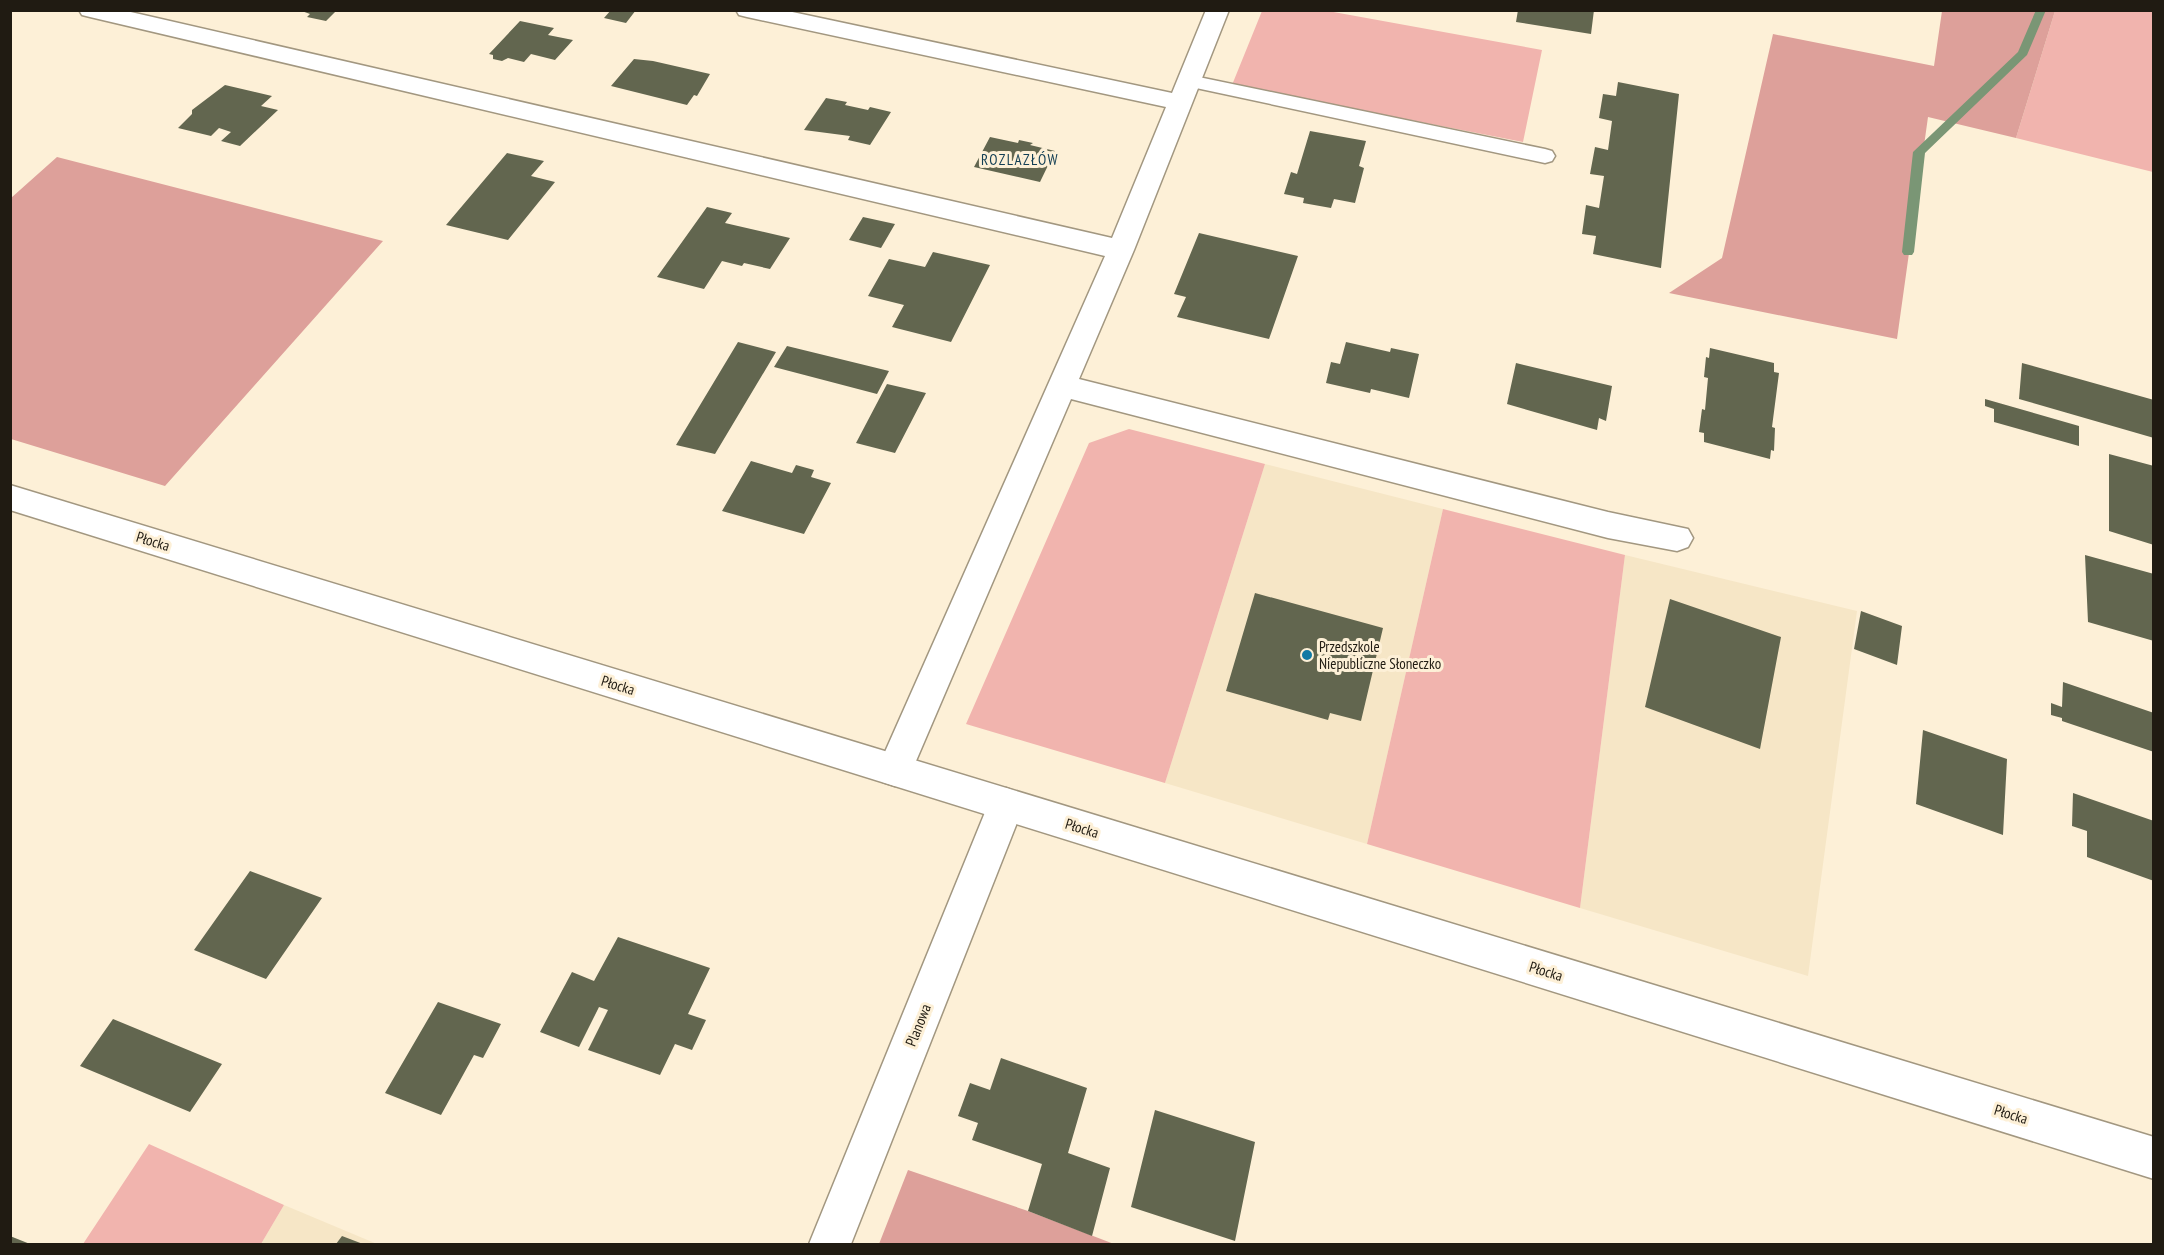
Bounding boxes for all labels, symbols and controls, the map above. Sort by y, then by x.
district label: ROZLAZŁÓW [981,150,1059,169]
street label: Płocka [134,527,172,555]
place label: Przedszkole Niepubliczne Słoneczko [1319,637,1441,673]
marker: Przedszkole Niepubliczne Słoneczko [1300,648,1314,662]
street label: Płocka [599,671,637,699]
street label: Płocka [1063,814,1101,842]
street label: Płocka [1527,957,1565,985]
street label: Planowa [901,1001,935,1049]
street label: Płocka [1992,1100,2030,1128]

